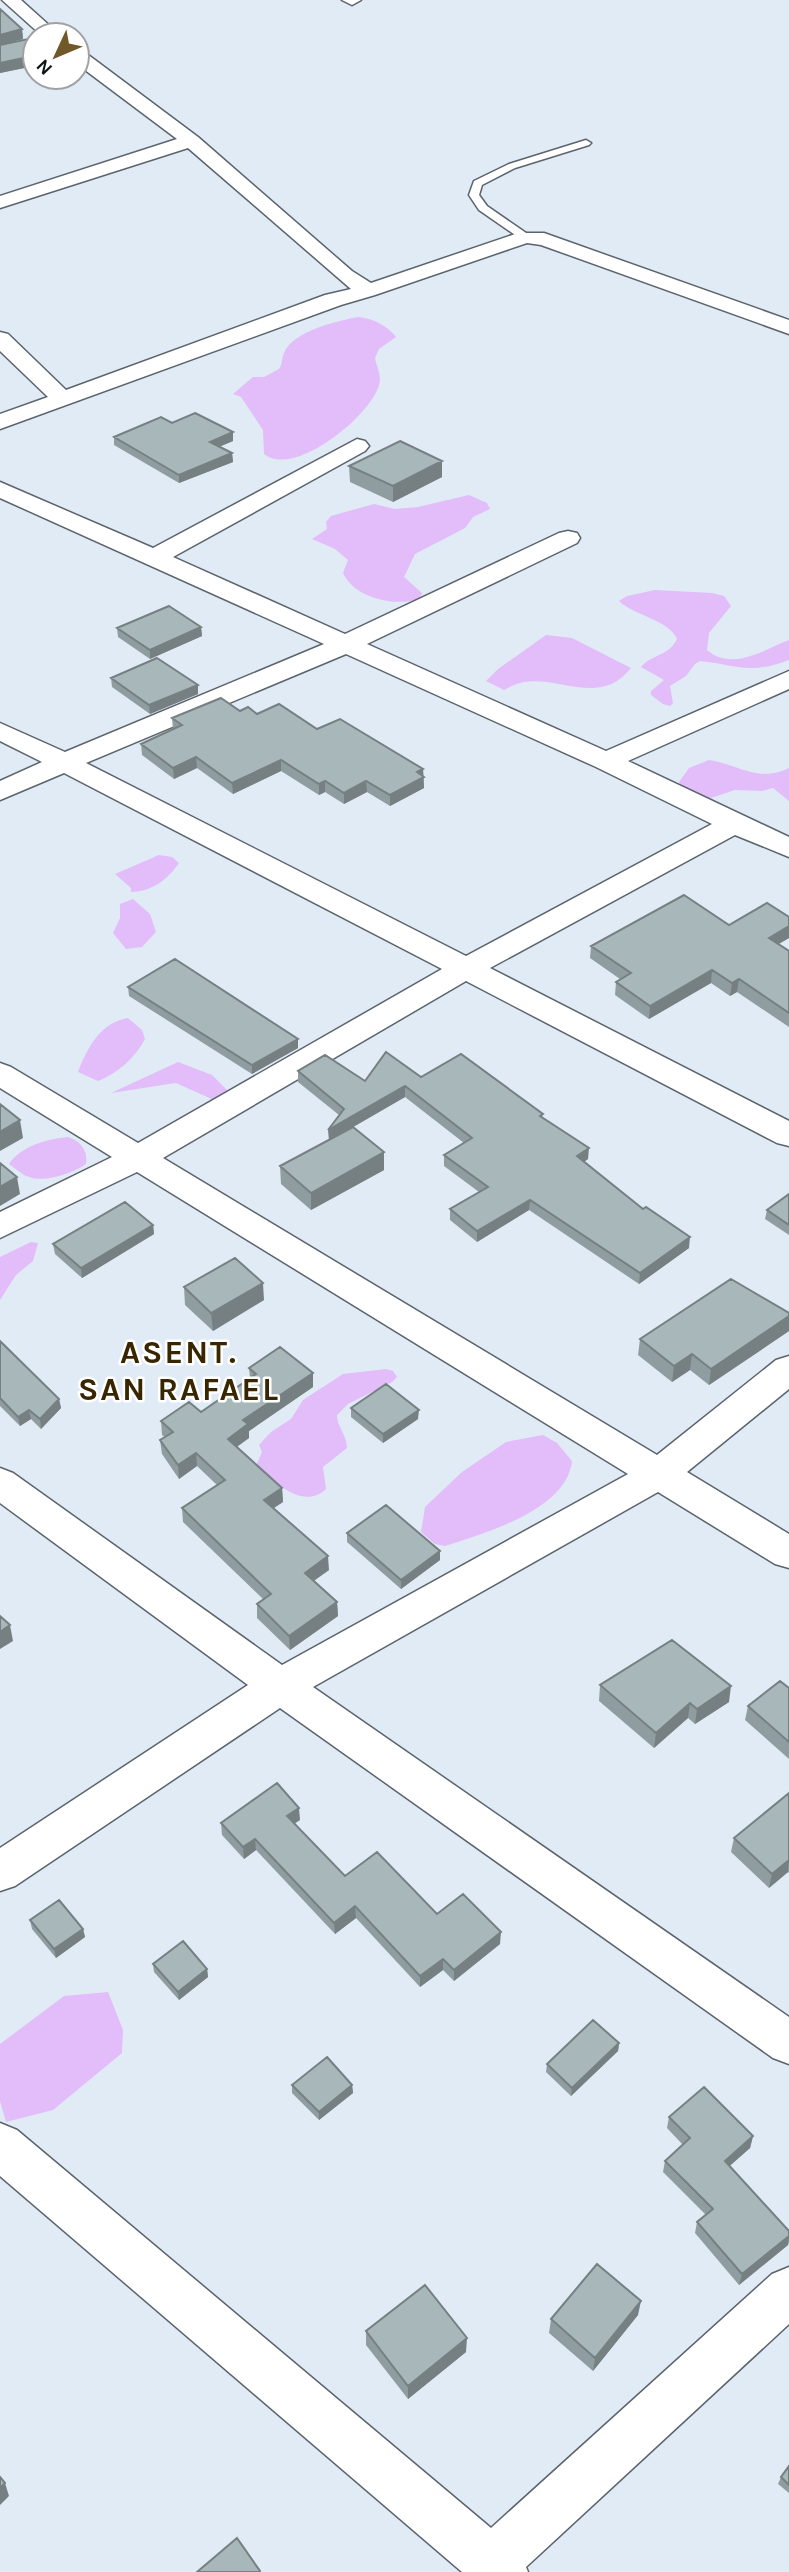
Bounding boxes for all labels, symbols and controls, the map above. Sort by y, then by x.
north arrow [21,21,91,91]
text: N [32,55,57,80]
district label: ASENT. SAN RAFAEL [78,1334,280,1408]

